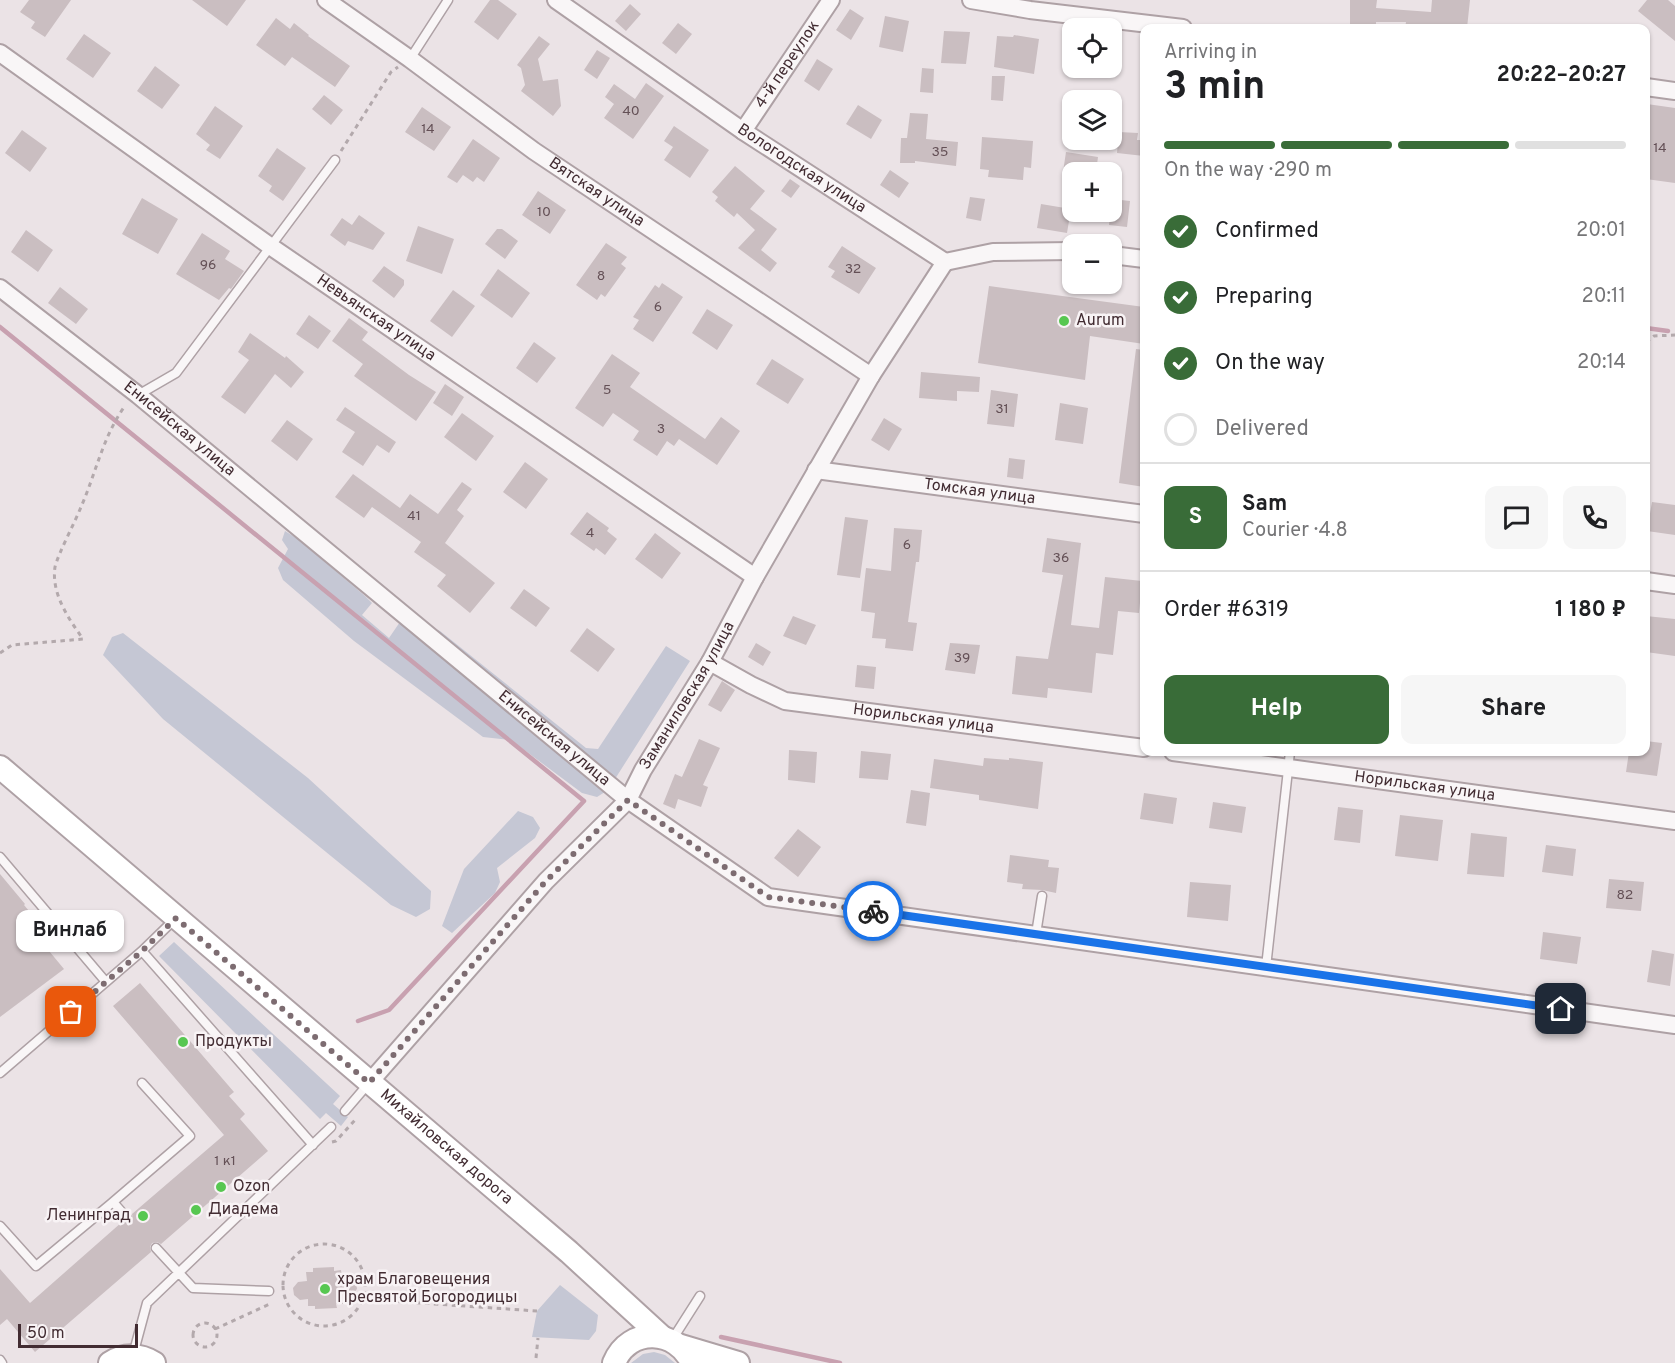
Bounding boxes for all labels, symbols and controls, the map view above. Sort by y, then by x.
street label: 4-й переулок [751,17,824,112]
map controls [1062,18,1122,294]
button: locate [1062,18,1122,78]
text: Arriving in [1164,40,1257,66]
text: 20:22–20:27 [1497,62,1626,89]
text: 3 min [1164,64,1265,113]
button: layers [1062,90,1122,150]
house number: 40 [622,103,640,120]
street label: Вологодская улица [733,120,870,218]
house number: 14 [421,121,435,138]
house number: 14 [1653,140,1667,157]
house number: 35 [931,144,949,161]
street label: Вятская улица [545,153,648,232]
text: On the way · 290 m [1164,158,1332,184]
button: + [1062,162,1122,222]
house number: 10 [537,204,551,221]
icon: check [1164,215,1197,248]
text: Confirmed [1215,218,1319,245]
text: 20:01 [1576,218,1626,244]
button: − [1062,234,1122,294]
house number: 96 [200,257,216,274]
house number: 32 [845,261,861,278]
house number: 8 [597,268,605,285]
street label: Невьянская улица [312,270,439,366]
icon: check [1164,281,1197,314]
text: Preparing [1215,284,1313,311]
text: 20:11 [1582,284,1626,310]
house number: 6 [654,299,662,316]
place label: Aurum [1076,311,1125,331]
marker: Aurum [1057,314,1071,328]
icon: check [1164,347,1197,380]
text: On the way [1215,350,1325,377]
text: 20:14 [1577,350,1626,376]
street label: Енисейская улица [119,377,239,481]
house number: 5 [603,382,611,399]
house number: 31 [995,401,1009,418]
text: Delivered [1215,416,1309,443]
house number: 3 [657,421,665,438]
street label: Томская улица [923,475,1037,509]
button: chat [1485,486,1548,549]
button: phone [1563,486,1626,549]
text: Sam [1242,491,1287,518]
text: S [1189,504,1202,531]
house number: 41 [407,508,421,525]
text: Courier · 4.8 [1242,518,1348,544]
house number: 4 [586,525,594,542]
house number: 6 [903,537,911,554]
house number: 36 [1053,550,1069,567]
text: Order #6319 [1164,597,1289,624]
text: 1 180 ₽ [1555,597,1626,624]
street label: Заманиловская улица [635,618,740,774]
house number: 39 [954,650,970,667]
button: Help [1164,675,1389,744]
button: Share [1401,675,1626,744]
street label: Енисейская улица [494,687,614,791]
street label: Норильская улица [852,700,995,738]
street label: Норильская улица [1353,767,1496,806]
courier [843,881,903,941]
house number: 82 [1617,887,1633,904]
icon: bike [857,895,890,928]
callout: Винлаб [17,910,125,952]
text: Винлаб [33,918,107,944]
pin [1535,983,1586,1034]
pin [45,986,96,1037]
icon: home [1544,992,1577,1025]
icon: bag [54,995,87,1028]
place label: Продукты [195,1032,272,1052]
marker: Продукты [176,1035,190,1049]
street label: Михайловская дорога [376,1085,516,1209]
house number: 1 к1 [214,1153,236,1170]
place label: Ozon [233,1177,270,1197]
marker: Ozon [214,1180,228,1194]
place label: Диадема [208,1200,278,1220]
marker: Диадема [189,1203,203,1217]
place label: Ленинград [46,1206,131,1226]
marker: Ленинград [136,1209,150,1223]
place label: храм Благовещения Пресвятой Богородицы [337,1270,517,1308]
marker: храм Благовещения Пресвятой Богородицы [318,1282,332,1296]
scale bar [18,1321,138,1348]
text: 50 m [27,1324,65,1344]

